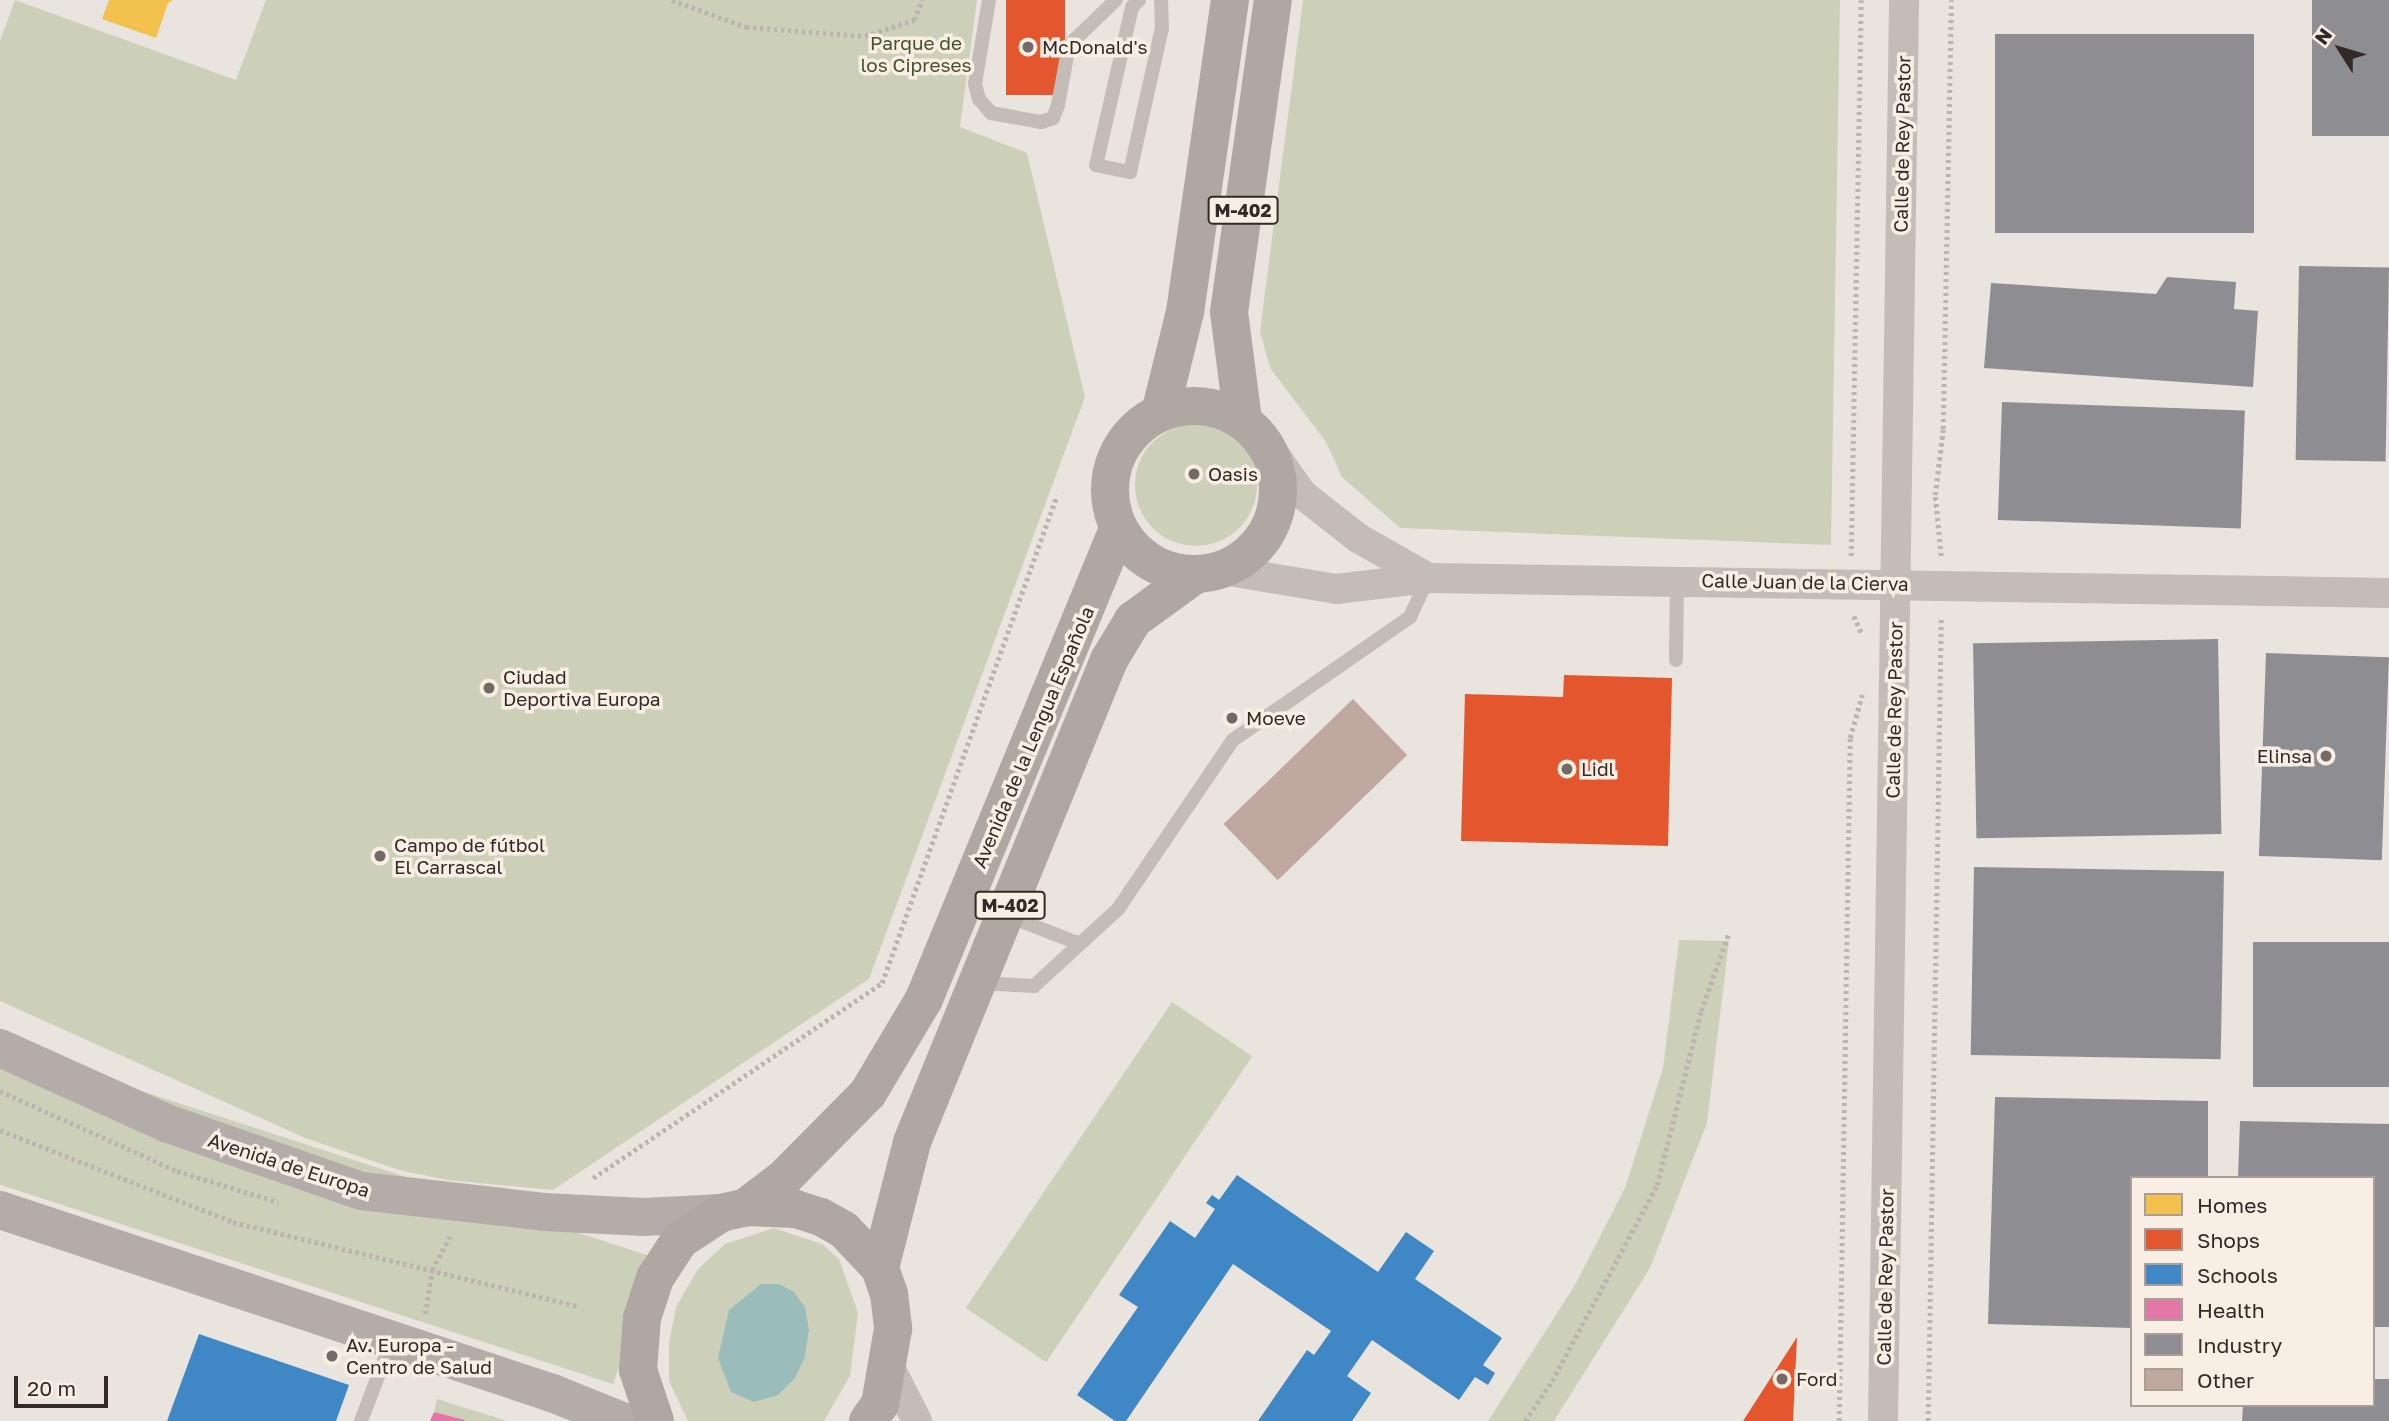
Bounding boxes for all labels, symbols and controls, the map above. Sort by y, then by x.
north arrow [2305,14,2375,84]
text: N [2309,23,2336,49]
park label: Parque de los Cipreses [860,32,972,76]
place label: McDonald's [1042,36,1148,58]
marker: McDonald's [1020,39,1036,55]
street label: Calle de Rey Pastor [1889,55,1915,233]
road number: M-402 [1206,196,1280,224]
place label: Oasis [1208,463,1258,485]
marker: Oasis [1186,466,1202,482]
street label: Calle Juan de la Cierva [1701,569,1909,595]
street label: Avenida de la Lengua Española [967,603,1099,871]
street label: Calle de Rey Pastor [1881,621,1907,799]
place label: Ciudad Deportiva Europa [503,666,661,710]
marker: Ciudad Deportiva Europa [481,680,497,696]
place label: Moeve [1246,707,1306,729]
marker: Moeve [1224,710,1240,726]
place label: Elinsa [2257,745,2312,767]
marker: Elinsa [2318,748,2334,764]
place label: Lidl [1581,758,1615,780]
marker: Lidl [1559,761,1575,777]
place label: Campo de fútbol El Carrascal [394,834,545,878]
marker: Campo de fútbol El Carrascal [372,848,388,864]
road number: M-402 [973,890,1047,920]
street label: Avenida de Europa [205,1128,373,1202]
legend [2130,1176,2375,1407]
street label: Calle de Rey Pastor [1872,1188,1898,1366]
text: Homes [2197,1192,2267,1218]
text: Shops [2197,1227,2260,1253]
text: Schools [2197,1262,2278,1288]
text: Health [2197,1297,2265,1323]
text: Industry [2197,1332,2282,1358]
place label: Av. Europa - Centro de Salud [346,1334,492,1378]
marker: Av. Europa - Centro de Salud [324,1348,340,1364]
scale bar [18,1362,112,1406]
text: Other [2197,1367,2254,1393]
place label: Ford [1796,1368,1837,1390]
marker: Ford [1774,1371,1790,1387]
text: 20 m [27,1375,76,1401]

